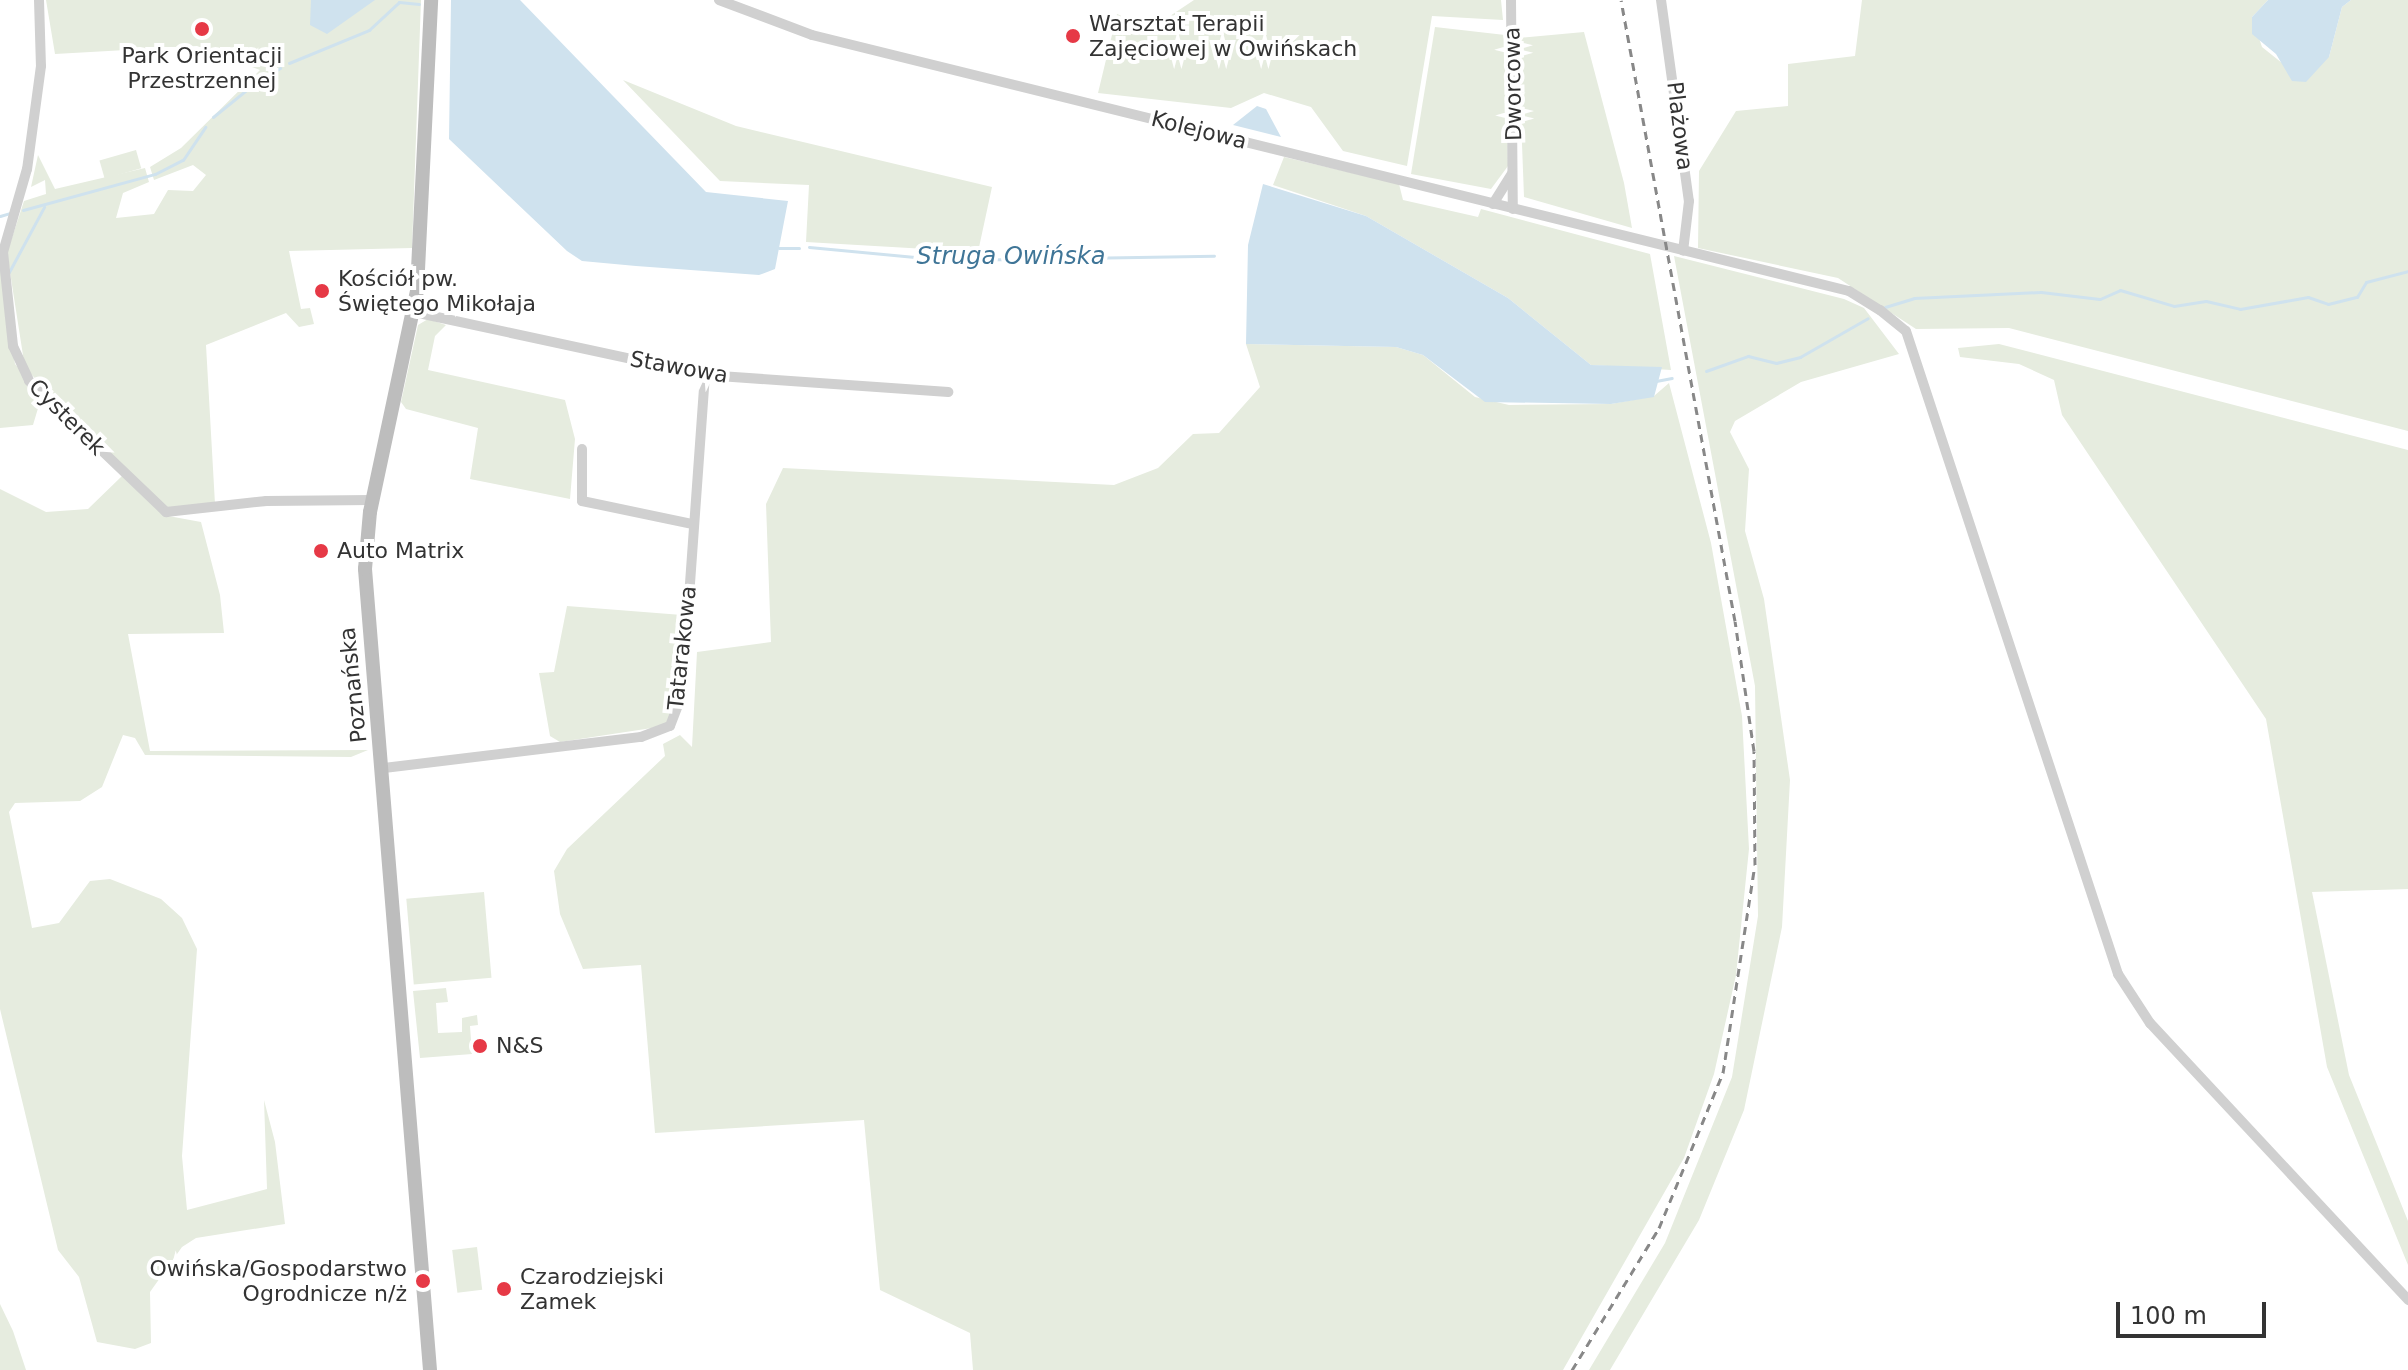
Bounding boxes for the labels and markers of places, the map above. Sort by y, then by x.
place label: Warsztat Terapii Zajęciowej w Owińskach [1089,10,1357,62]
marker: Park Orientacji Przestrzennej [193,20,211,38]
marker: Warsztat Terapii Zajęciowej w Owińskach [1064,27,1082,45]
place label: Park Orientacji Przestrzennej [122,42,282,94]
place label: Kościół pw. Świętego Mikołaja [338,265,536,316]
marker: Kościół pw. Świętego Mikołaja [313,282,331,300]
place label: Auto Matrix [337,538,464,564]
marker: Auto Matrix [312,542,330,560]
place label: N&S [496,1033,544,1059]
marker: N&S [471,1037,489,1055]
place label: Owińska/Gospodarstwo Ogrodnicze n/ż [149,1255,407,1306]
place label: Czarodziejski Zamek [520,1263,664,1314]
marker: Owińska/Gospodarstwo Ogrodnicze n/ż [414,1272,432,1290]
marker: Czarodziejski Zamek [495,1280,513,1298]

